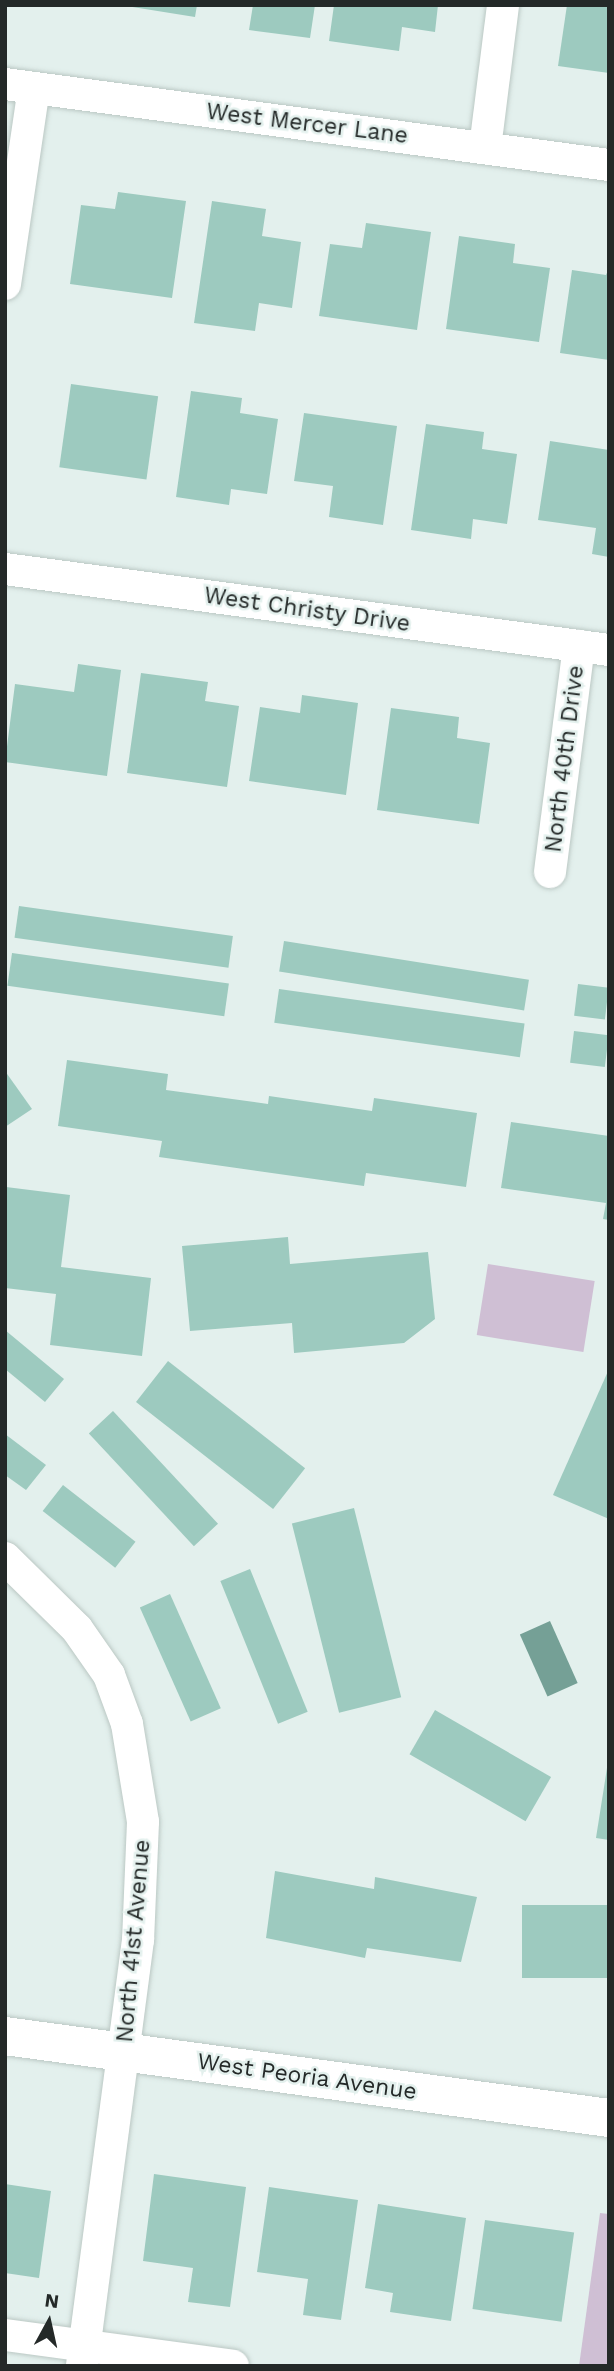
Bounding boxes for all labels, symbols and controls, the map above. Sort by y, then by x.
street label: West Mercer Lane [204,98,410,150]
street label: West Christy Drive [202,582,412,638]
street label: North 40th Drive [540,664,590,854]
street label: North 41st Avenue [111,1838,157,2044]
street label: West Peoria Avenue [195,2048,419,2106]
north arrow [14,2287,84,2357]
text: N [43,2288,61,2313]

